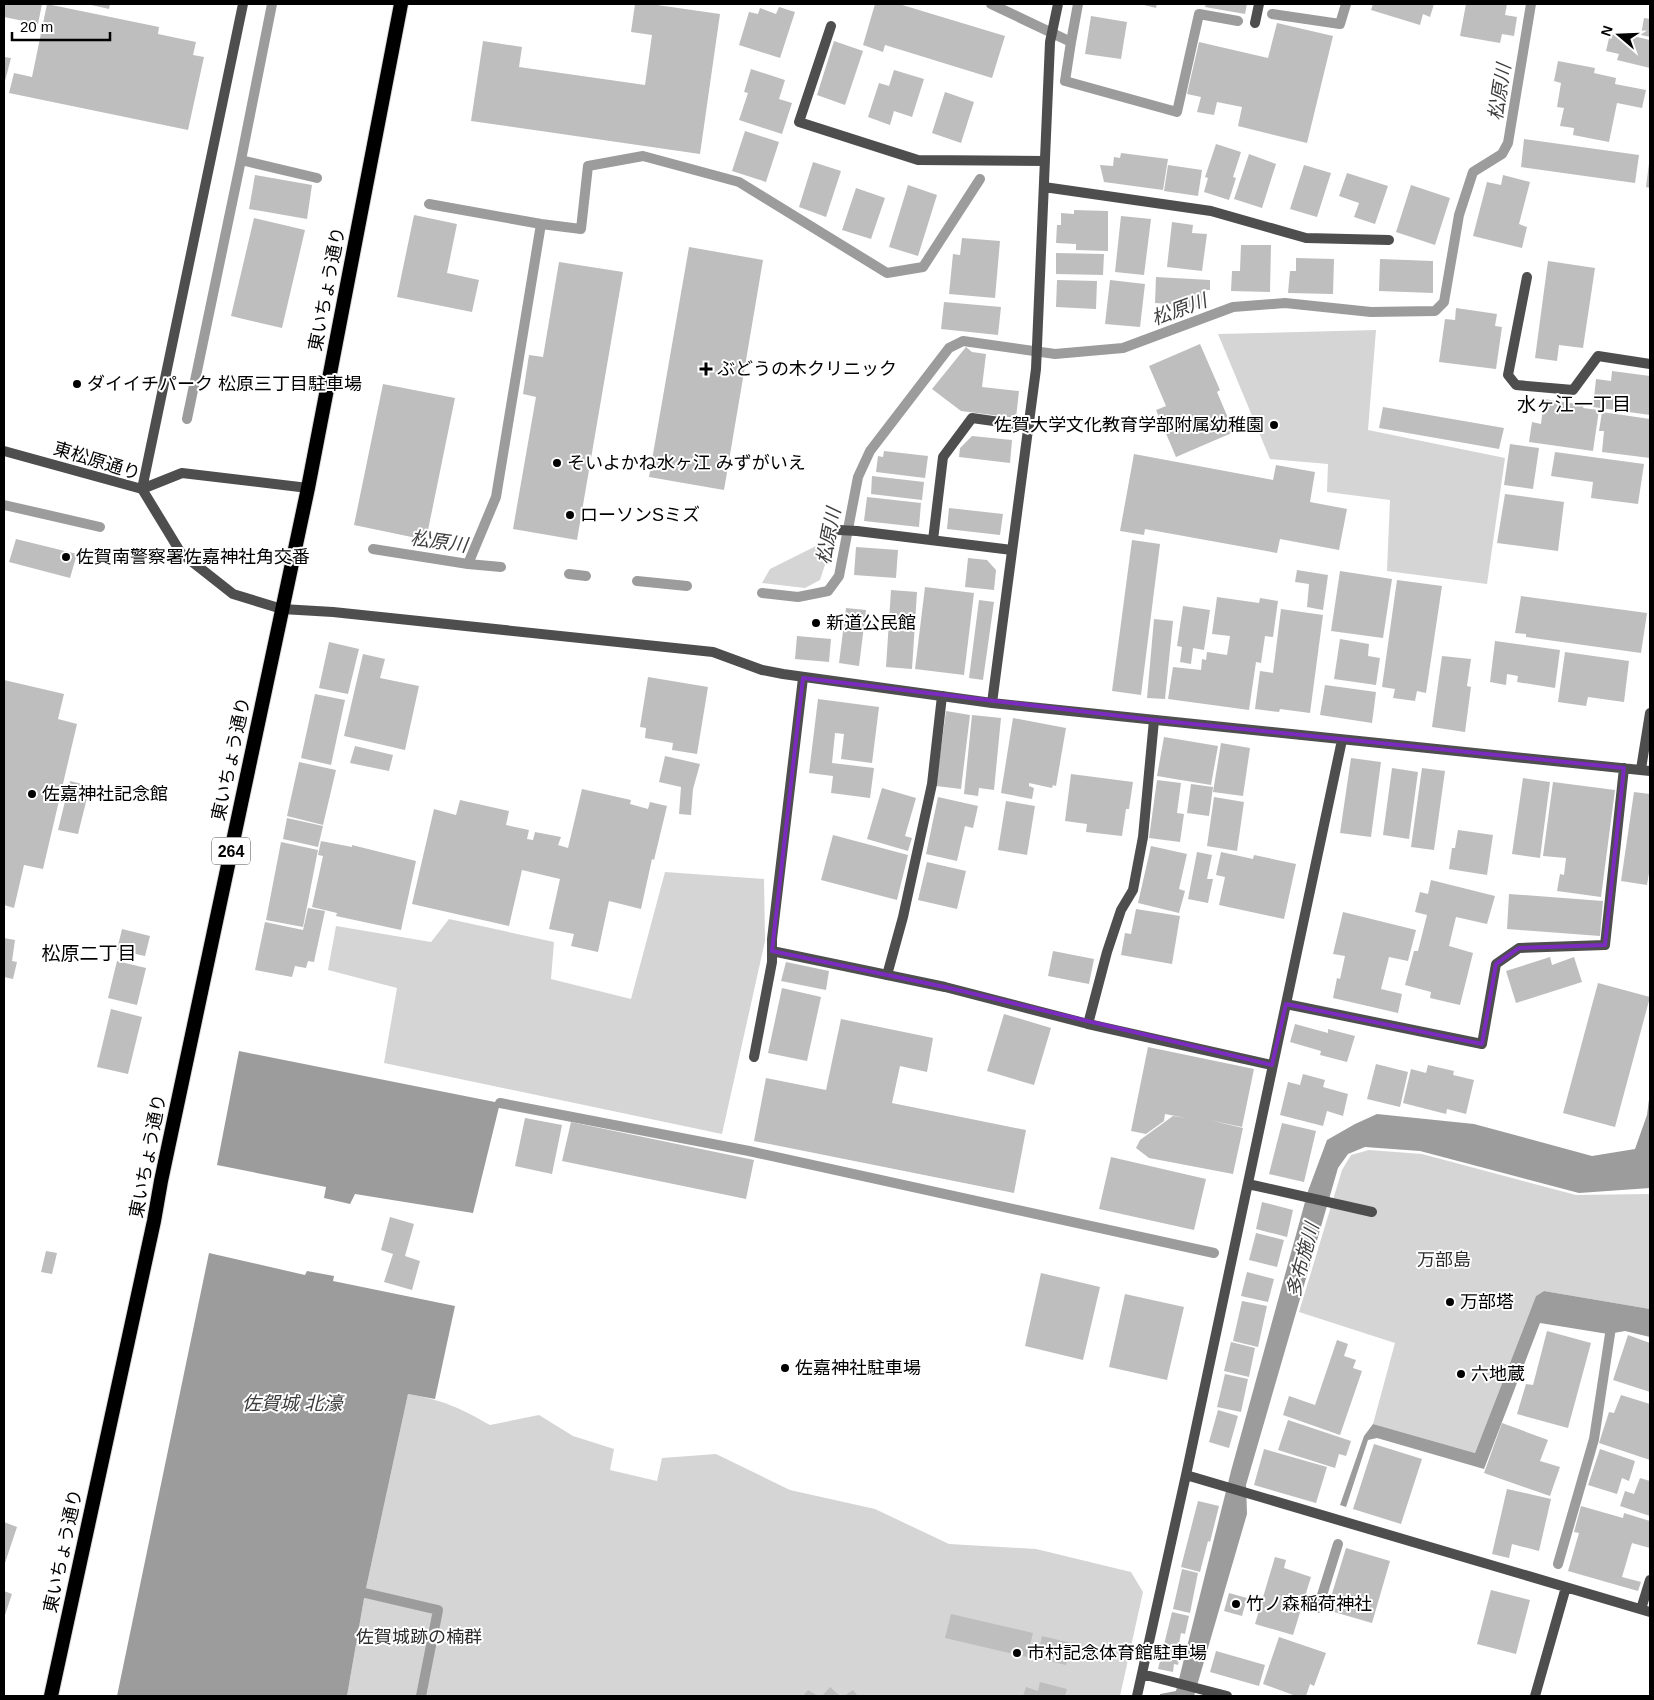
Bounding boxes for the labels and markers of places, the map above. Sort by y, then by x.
place label: ぶどうの木クリニック [717,359,897,379]
marker: ぶどうの木クリニック [699,362,713,376]
place label: ダイイチパーク 松原三丁目駐車場 [87,374,362,394]
marker: ダイイチパーク 松原三丁目駐車場 [71,378,83,390]
place label: 佐賀大学文化教育学部附属幼稚園 [994,415,1264,435]
marker: 佐賀大学文化教育学部附属幼稚園 [1268,419,1280,431]
place label: そいよかね水ヶ江 みずがいえ [567,453,806,473]
marker: そいよかね水ヶ江 みずがいえ [551,457,563,469]
place label: ローソンSミズ [580,505,700,525]
marker: ローソンSミズ [564,509,576,521]
place label: 佐賀南警察署佐嘉神社角交番 [76,547,310,567]
marker: 佐賀南警察署佐嘉神社角交番 [60,551,72,563]
place label: 新道公民館 [826,613,916,633]
marker: 新道公民館 [810,617,822,629]
place label: 佐嘉神社記念館 [42,784,168,804]
marker: 佐嘉神社記念館 [26,788,38,800]
place label: 万部塔 [1460,1292,1514,1312]
marker: 万部塔 [1444,1296,1456,1308]
place label: 佐嘉神社駐車場 [795,1358,921,1378]
marker: 佐嘉神社駐車場 [779,1362,791,1374]
place label: 六地蔵 [1471,1364,1525,1384]
marker: 六地蔵 [1455,1368,1467,1380]
place label: 竹ノ森稲荷神社 [1246,1594,1372,1614]
marker: 竹ノ森稲荷神社 [1230,1598,1242,1610]
place label: 市村記念体育館駐車場 [1027,1643,1207,1663]
marker: 市村記念体育館駐車場 [1011,1647,1023,1659]

